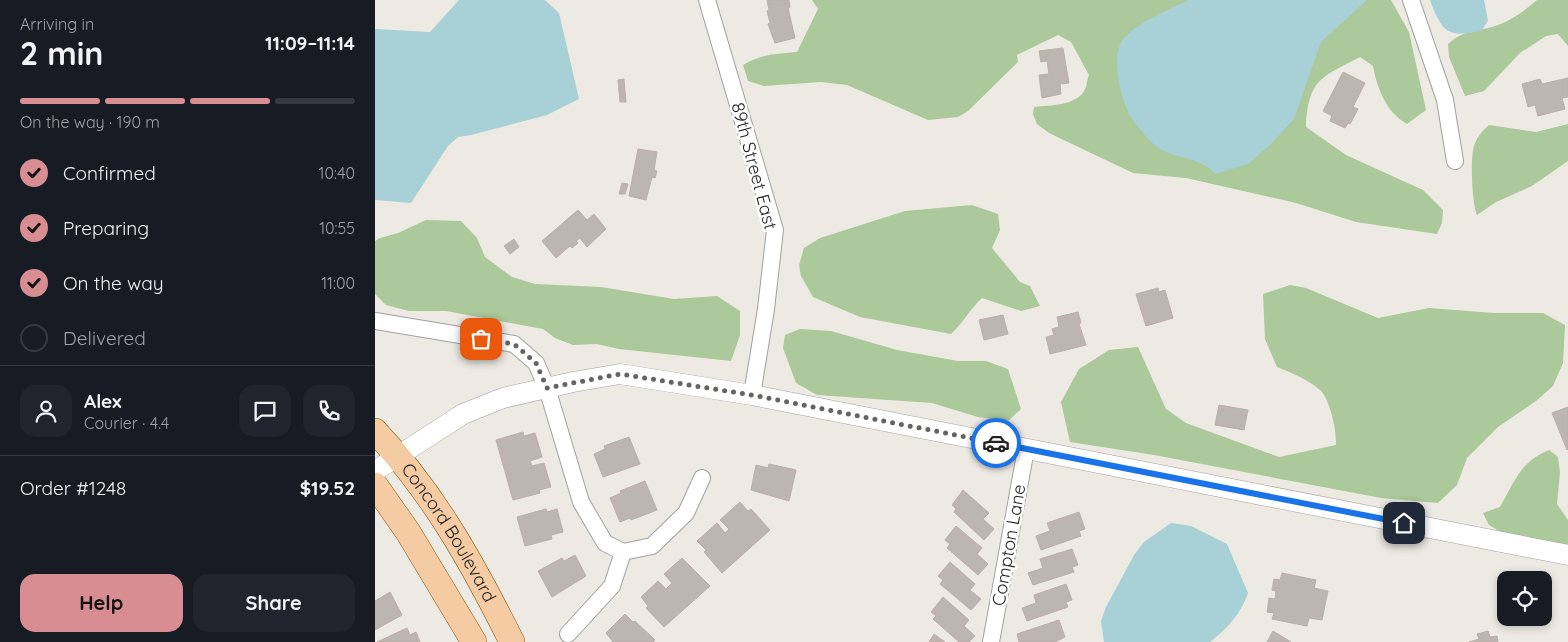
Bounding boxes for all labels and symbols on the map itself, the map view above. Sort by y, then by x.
street label: 89th Street East [726,100,783,232]
pin [460,318,502,360]
courier [971,418,1021,468]
street label: Concord Boulevard [396,458,501,606]
street label: Compton Lane [986,482,1031,608]
pin [1383,502,1425,544]

